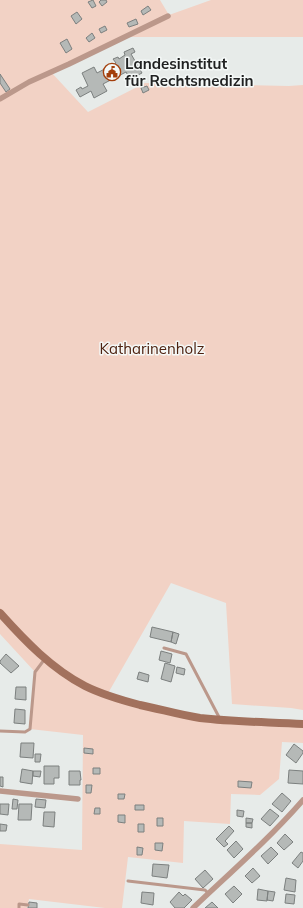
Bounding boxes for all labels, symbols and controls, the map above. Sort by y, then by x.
place label: Landesinstitut für Rechtsmedizin [125,54,254,90]
public building icon: Landesinstitut für Rechtsmedizin [102,62,122,82]
park label: Katharinenholz [99,339,205,358]

